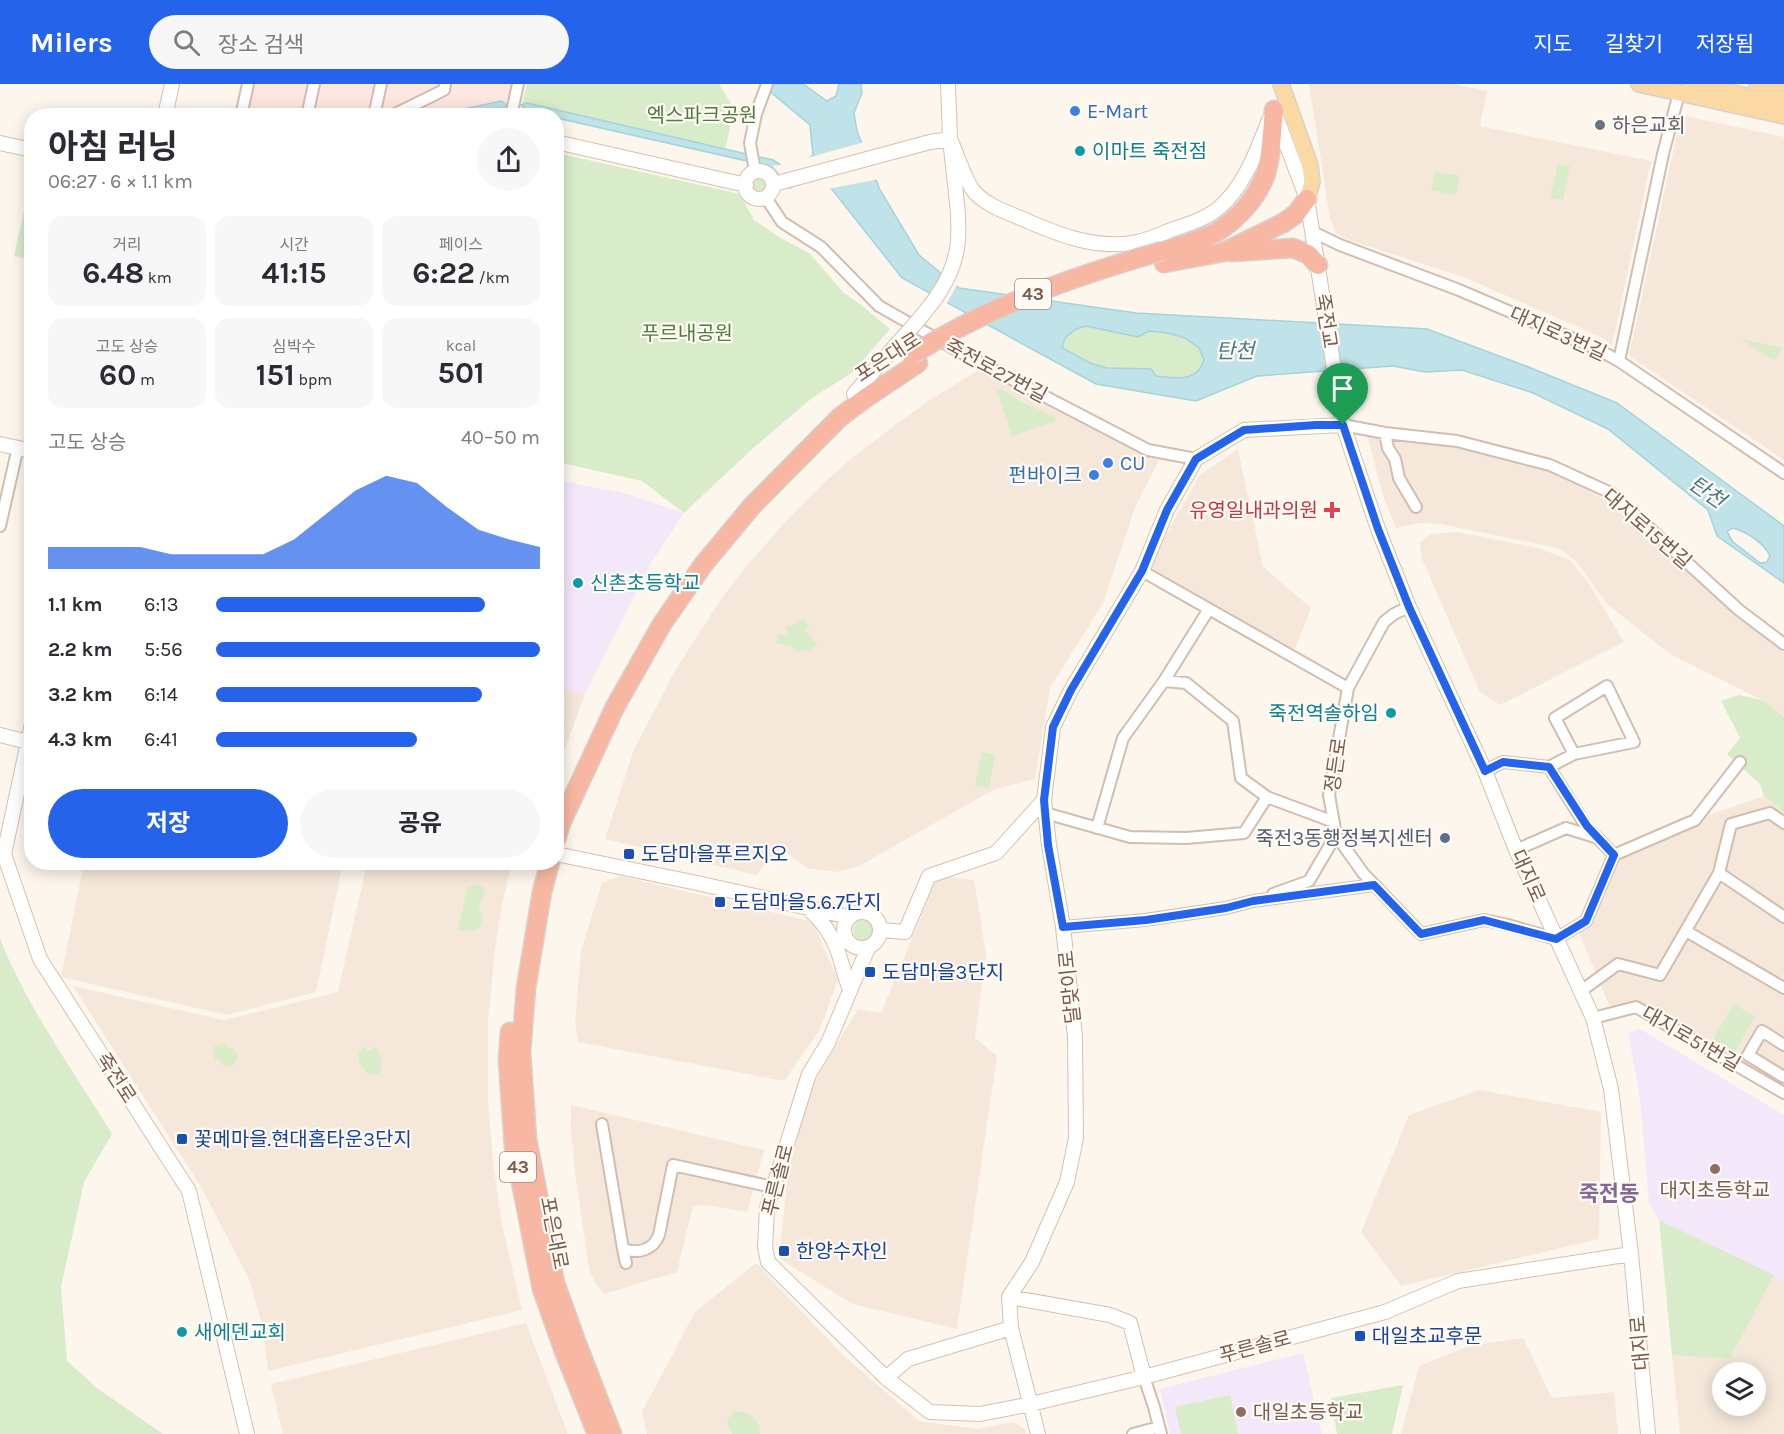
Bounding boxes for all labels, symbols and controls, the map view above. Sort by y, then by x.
search box [149,15,569,69]
text: Milers [30,26,113,59]
icon: search [170,26,203,59]
text: 장소 검색 [218,32,304,58]
text: 지도 [1533,32,1572,56]
text: 길찾기 [1605,32,1663,56]
text: 저장됨 [1696,32,1754,56]
place label: E-Mart [1087,100,1148,123]
park label: 엑스파크공원 [647,104,757,127]
marker: E-Mart [1068,104,1082,118]
place label: 하은교회 [1612,114,1686,137]
marker: 하은교회 [1593,118,1607,132]
text: 아침 러닝 [48,128,178,166]
button: share [477,128,540,191]
place label: 이마트 죽전점 [1092,140,1207,163]
marker: 이마트 죽전점 [1073,144,1087,158]
text: 06:27 · 6 × 1.1 km [48,170,193,193]
text: 거리 [112,235,142,254]
text: 시간 [279,235,309,254]
text: 페이스 [439,235,483,254]
text: 6.48 [82,255,144,291]
text: 41:15 [262,255,326,291]
text: 6:22 [412,255,475,291]
text: km [144,268,172,287]
text: /km [475,268,510,287]
road number: 43 [1015,279,1051,309]
street label: 죽전교 [1310,292,1342,350]
street label: 대지로3번길 [1506,302,1610,366]
park label: 푸르내공원 [641,322,733,345]
street label: 포은대로 [851,327,925,387]
street label: 죽전로27번길 [941,334,1051,408]
text: kcal [446,336,476,355]
text: 고도 상승 [96,337,158,356]
text: 심박수 [272,337,316,356]
water label: 탄천 [1216,339,1257,363]
text: 501 [437,355,485,391]
text: 60 [99,357,136,393]
text: 151 [256,357,295,393]
pin [1317,363,1368,425]
text: m [136,370,155,389]
text: bpm [295,370,332,389]
icon: arrive [1326,372,1359,405]
text: 40–50 m [461,426,540,449]
text: 고도 상승 [48,431,126,454]
place label: CU [1120,452,1145,475]
marker: CU [1101,456,1115,470]
place label: 펀바이크 [1008,464,1082,487]
marker: 펀바이크 [1087,468,1101,482]
water label: 탄천 [1684,471,1732,514]
street label: 대지로15번길 [1598,484,1696,574]
place label: 유영일내과의원 [1189,499,1318,522]
marker: 유영일내과의원 [1323,501,1341,519]
place label: 신촌초등학교 [590,572,700,595]
marker: 신촌초등학교 [571,576,585,590]
text: 1.1 km [48,593,102,616]
text: 6:13 [144,593,178,616]
text: 2.2 km [48,638,112,661]
text: 5:56 [144,638,183,661]
text: 3.2 km [48,683,113,706]
text: 6:14 [144,683,178,706]
place label: 죽전역솔하임 [1269,702,1379,725]
marker: 죽전역솔하임 [1384,706,1398,720]
text: 4.3 km [48,728,113,751]
text: 6:41 [144,728,178,751]
street label: 정든로 [1321,736,1351,794]
button: 저장 [48,789,288,858]
button: 공유 [300,789,540,858]
place label: 죽전3동행정복지센터 [1256,827,1433,850]
marker: 죽전3동행정복지센터 [1438,831,1452,845]
place label: 도담마을푸르지오 [641,843,788,866]
street label: 대지로 [1506,846,1550,906]
marker: 도담마을푸르지오 [622,847,636,861]
place label: 도담마을5.6.7단지 [732,891,882,914]
marker: 도담마을5.6.7단지 [713,895,727,909]
street label: 달맞이로 [1055,949,1085,1025]
place label: 도담마을3단지 [882,961,1004,984]
marker: 도담마을3단지 [863,965,877,979]
street label: 대지로51번길 [1638,1002,1744,1076]
street label: 죽전로 [91,1049,141,1107]
place label: 꽃메마을.현대홈타운3단지 [194,1128,412,1151]
marker: 꽃메마을.현대홈타운3단지 [175,1132,189,1146]
street label: 푸른솔로 [758,1142,798,1218]
road number: 43 [500,1152,536,1182]
marker: 대지초등학교 [1708,1162,1722,1176]
place label: 대지초등학교 [1660,1179,1770,1202]
district label: 죽전동 [1579,1181,1639,1207]
street label: 포은대로 [536,1195,572,1271]
place label: 한양수자인 [796,1240,888,1263]
marker: 한양수자인 [777,1244,791,1258]
street label: 대지로 [1626,1315,1654,1371]
place label: 새에덴교회 [194,1321,286,1344]
marker: 새에덴교회 [175,1325,189,1339]
place label: 대일초교후문 [1372,1325,1482,1348]
street label: 푸른솔로 [1216,1326,1294,1368]
marker: 대일초교후문 [1353,1329,1367,1343]
map controls [1712,1362,1766,1416]
button: layers [1712,1362,1766,1416]
place label: 대일초등학교 [1253,1401,1363,1424]
marker: 대일초등학교 [1234,1405,1248,1419]

